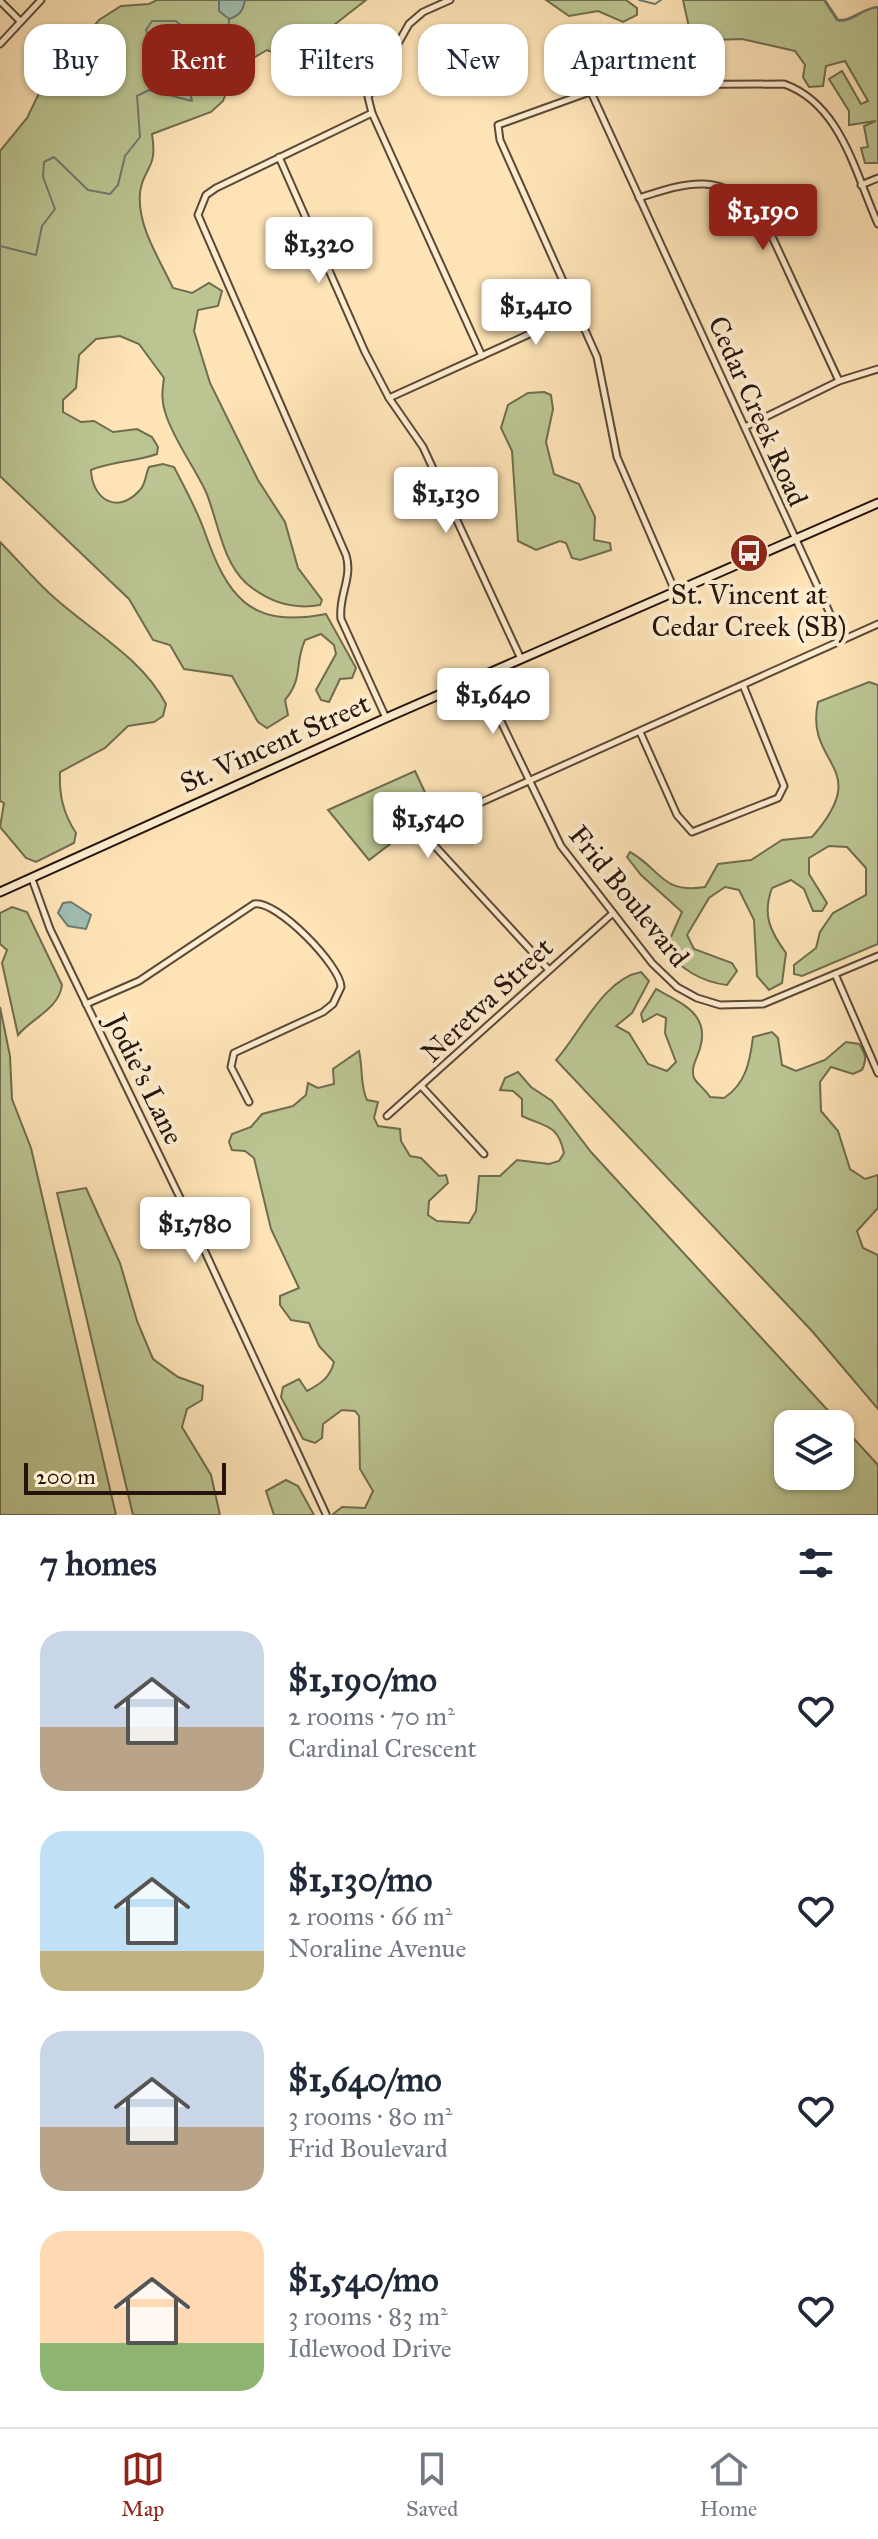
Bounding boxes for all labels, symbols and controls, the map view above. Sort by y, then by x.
chip: Buy [24,24,126,96]
chip: Rent [142,24,255,96]
chip: Filters [271,24,402,96]
chip: New [418,24,528,96]
chip: Apartment [544,24,725,96]
pin: $1,190 [698,184,828,252]
text: $1,190 [727,194,799,226]
pin: $1,320 [254,217,384,285]
text: $1,320 [284,227,354,259]
pin: $1,410 [471,279,601,347]
text: $1,410 [500,289,572,321]
street label: Cedar Creek Road [700,310,816,512]
pin: $1,130 [381,467,511,535]
text: $1,130 [412,477,480,509]
bus stop icon: St. Vincent at Cedar Creek (SB) [728,532,770,574]
place label: St. Vincent at Cedar Creek (SB) [651,577,847,644]
pin: $1,640 [428,668,558,736]
text: $1,640 [455,678,531,710]
street label: St. Vincent Street [175,685,375,801]
pin: $1,540 [363,792,493,860]
text: $1,540 [391,802,465,834]
street label: Frid Boulevard [561,818,697,974]
street label: Neretva Street [414,930,560,1070]
street label: Jodie's Lane [97,1005,192,1150]
pin: $1,780 [130,1197,260,1265]
text: $1,780 [158,1207,232,1239]
map controls [774,1410,854,1490]
button: layers [774,1410,854,1490]
scale bar [24,1459,226,1495]
text: 200 m [36,1463,96,1490]
icon: filters [794,1541,838,1585]
text: 7 homes [40,1543,157,1584]
text: $1,190/mo [288,1659,437,1700]
icon: home [104,1663,200,1759]
icon: heart [794,1689,838,1733]
text: 2 rooms · 70 m² [288,1700,455,1732]
text: Cardinal Crescent [288,1732,477,1764]
text: $1,130/mo [288,1859,432,1900]
icon: home [104,1863,200,1959]
icon: heart [794,1889,838,1933]
text: 2 rooms · 66 m² [288,1900,452,1932]
text: Noraline Avenue [288,1932,466,1964]
text: $1,640/mo [288,2059,442,2100]
icon: home [104,2063,200,2159]
icon: heart [794,2089,838,2133]
text: 3 rooms · 80 m² [288,2100,452,2132]
text: Frid Boulevard [288,2132,448,2164]
text: $1,540/mo [288,2259,439,2300]
icon: home [104,2263,200,2359]
icon: heart [794,2289,838,2333]
text: 3 rooms · 83 m² [288,2300,448,2332]
text: Idlewood Drive [288,2332,452,2364]
tab: Map [121,2447,165,2522]
tab: Saved [406,2447,458,2522]
tab: Home [700,2447,757,2522]

